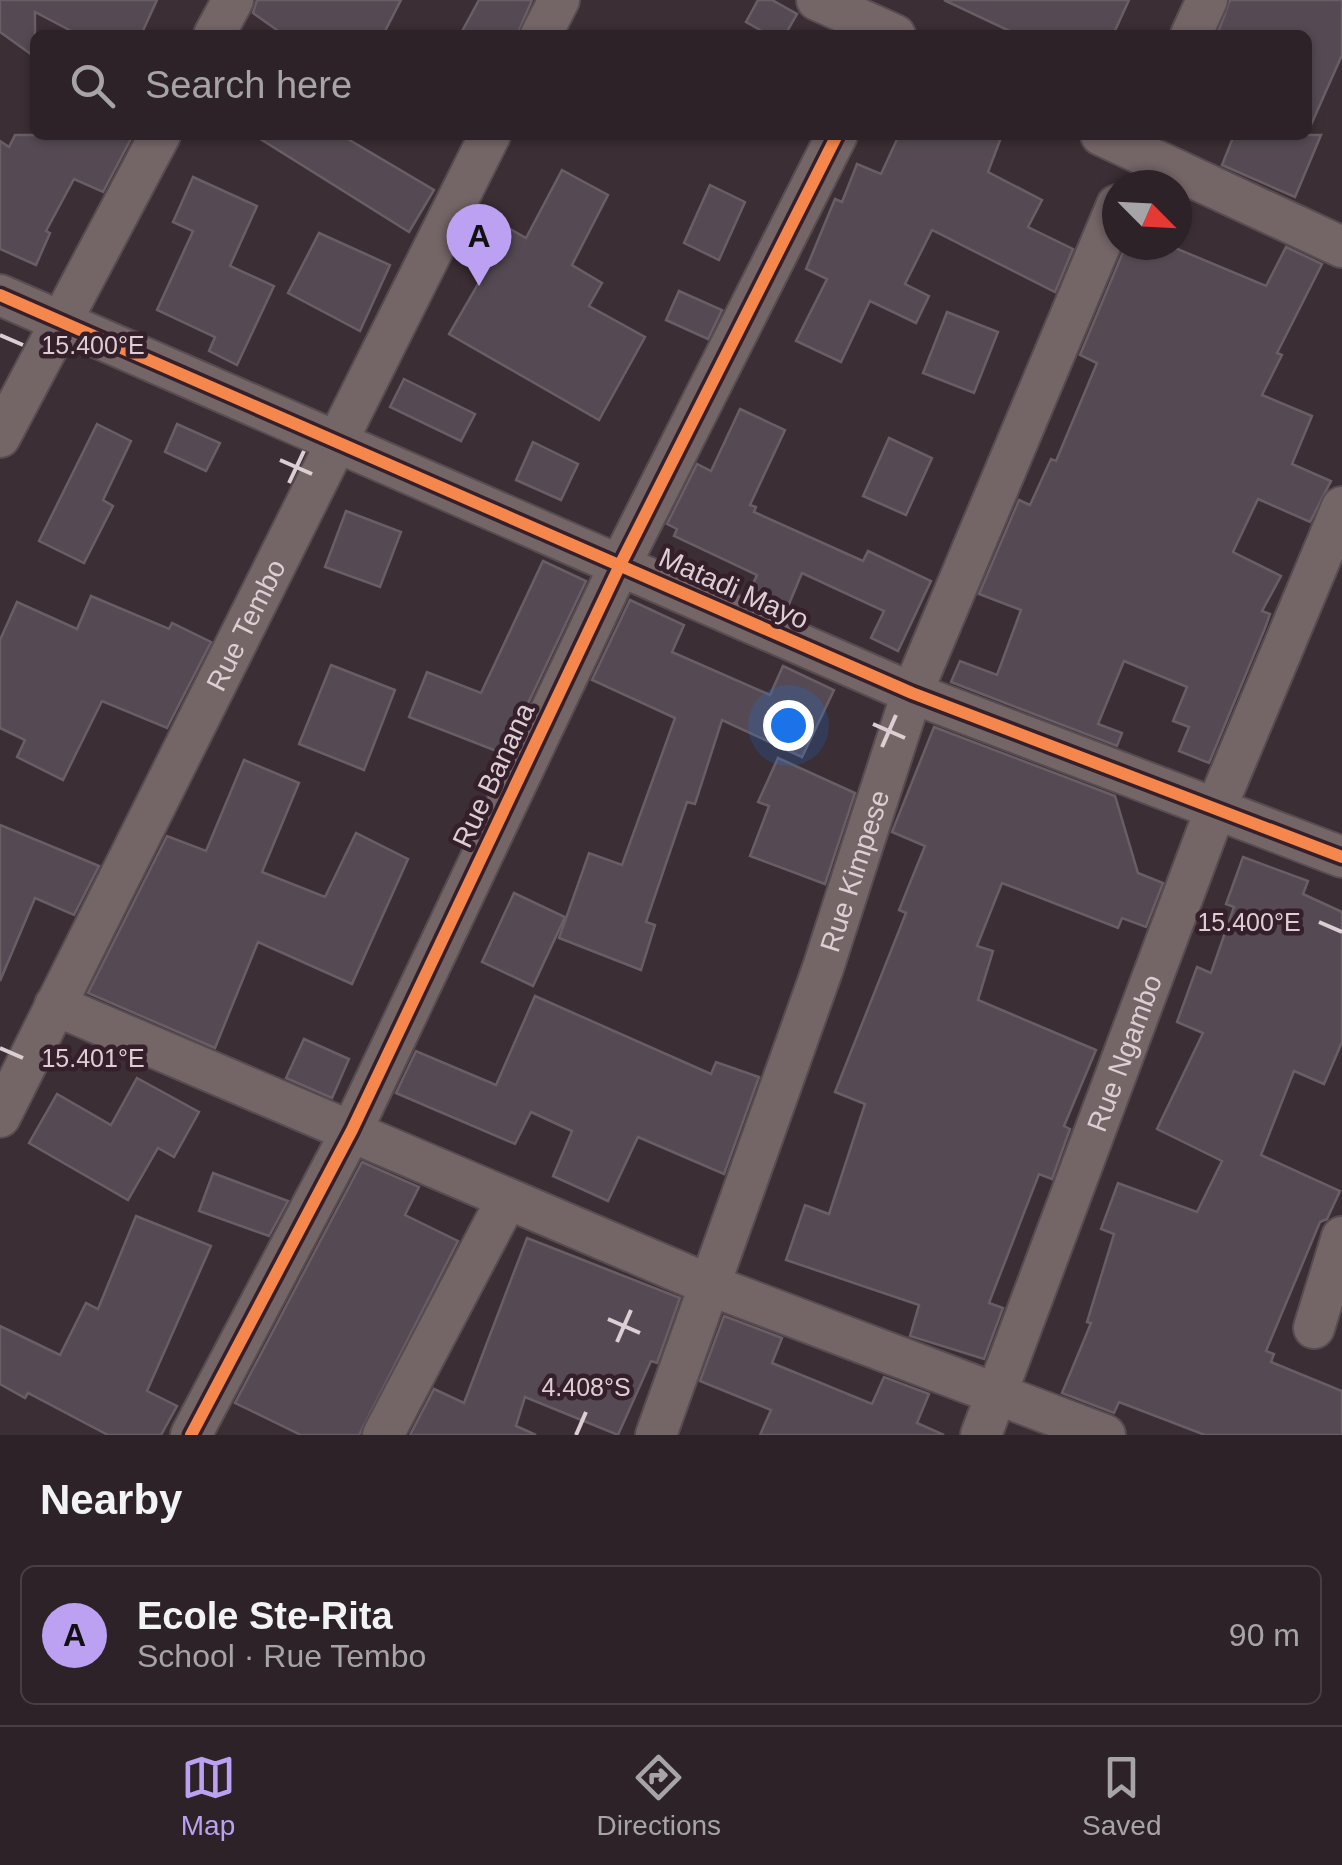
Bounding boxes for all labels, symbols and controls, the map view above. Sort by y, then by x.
search box [30,30,1312,140]
icon: search [65,58,120,113]
text: Search here [145,64,352,106]
north arrow [1102,170,1192,260]
pin: A [446,204,512,286]
text: 15.400°E [41,331,145,359]
street label: Matadi Mayo [654,542,813,635]
street label: Rue Tembo [200,554,292,696]
street label: Rue Banana [447,698,541,852]
your location [763,700,814,751]
street label: Rue Kimpese [814,786,896,956]
text: 15.400°E [1197,908,1301,936]
street label: Rue Ngambo [1081,970,1168,1136]
text: 15.401°E [41,1044,145,1072]
text: 4.408°S [541,1373,631,1401]
text: Nearby [40,1476,182,1523]
text: Ecole Ste-Rita [137,1595,393,1637]
text: A [63,1617,86,1653]
text: 90 m [1229,1617,1300,1653]
text: School · Rue Tembo [137,1638,426,1674]
tab: Map [181,1750,236,1842]
tab: Directions [597,1750,721,1842]
tab: Saved [1082,1750,1161,1842]

